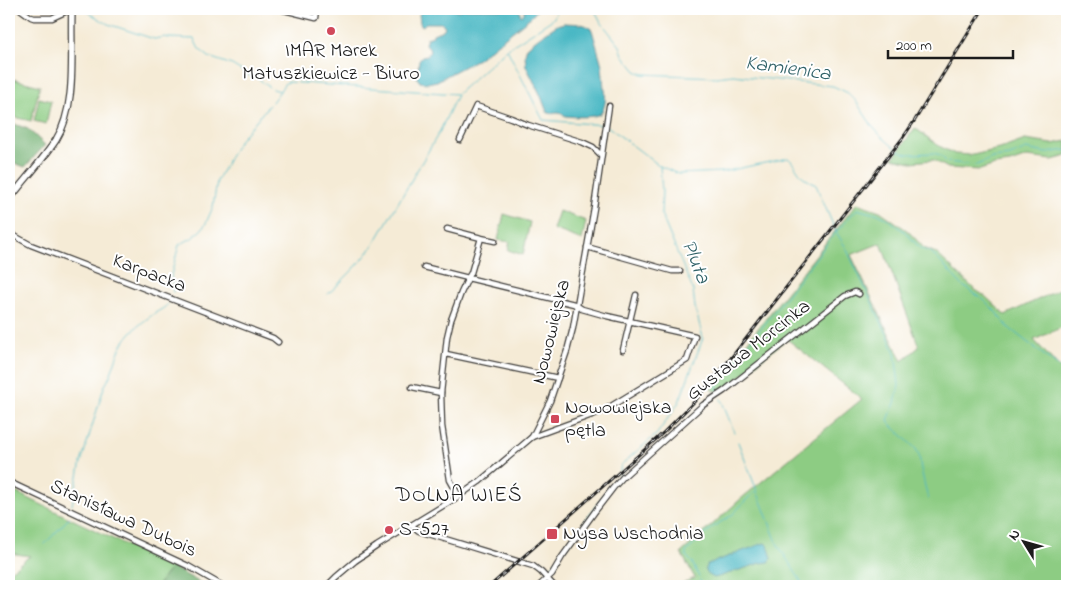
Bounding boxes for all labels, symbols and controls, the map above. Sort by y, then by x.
marker: IMAR Marek Matuszkiewicz - Biuro [325,25,337,37]
scale bar [888,28,1014,60]
text: 200 m [896,35,932,57]
place label: IMAR Marek Matuszkiewicz - Biuro [242,37,420,89]
water label: Kamienica [743,48,833,90]
water label: Pluta [673,236,718,289]
street label: Karpacka [108,247,190,301]
street label: Nowowiejska [525,277,579,387]
street label: Gustawa Morcinka [681,293,817,409]
place label: Nowowiejska pętla [565,394,672,446]
marker: Nowowiejska pętla [549,413,561,425]
street label: Stanisława Dubois [45,472,201,566]
district label: DOLNA WIEŚ [395,481,522,511]
place label: S-527 [399,516,449,545]
north arrow [998,518,1048,568]
place label: Nysa Wschodnia [563,520,704,549]
marker: S-527 [383,524,395,536]
text: N [1004,525,1026,545]
marker: Nysa Wschodnia [545,527,559,541]

